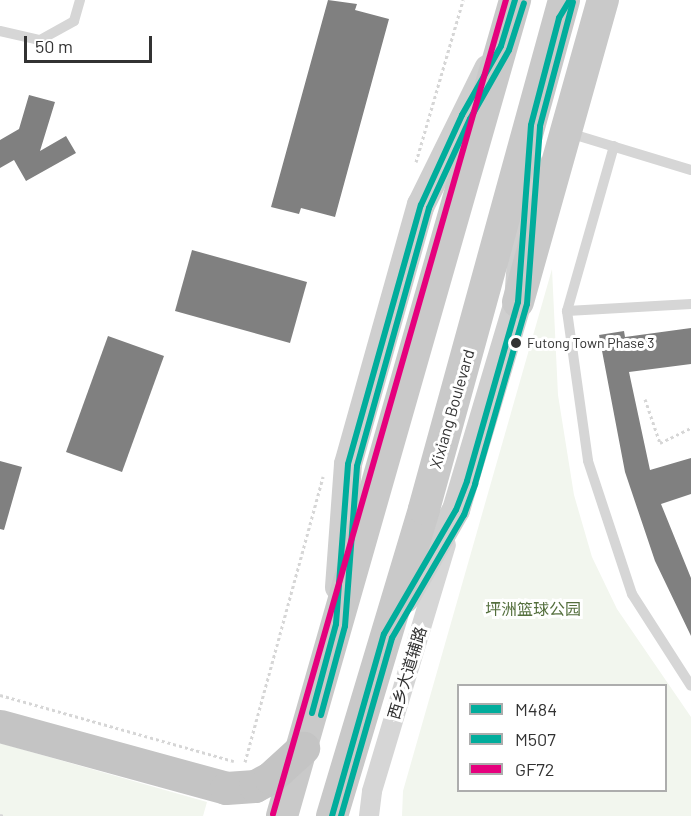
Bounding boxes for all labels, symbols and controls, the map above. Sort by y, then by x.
scale bar [27,24,154,62]
text: 50 m [35,35,73,57]
place label: Futong Town Phase 3 [527,335,655,351]
marker: Futong Town Phase 3 [510,337,522,349]
street label: Xixiang Boulevard [426,347,478,471]
park label: 坪洲篮球公园 [485,599,581,619]
street label: 西乡大道辅路 [384,624,430,722]
legend [457,684,667,792]
text: M484 [515,698,557,720]
text: M507 [515,728,556,750]
text: GF72 [515,758,554,780]

